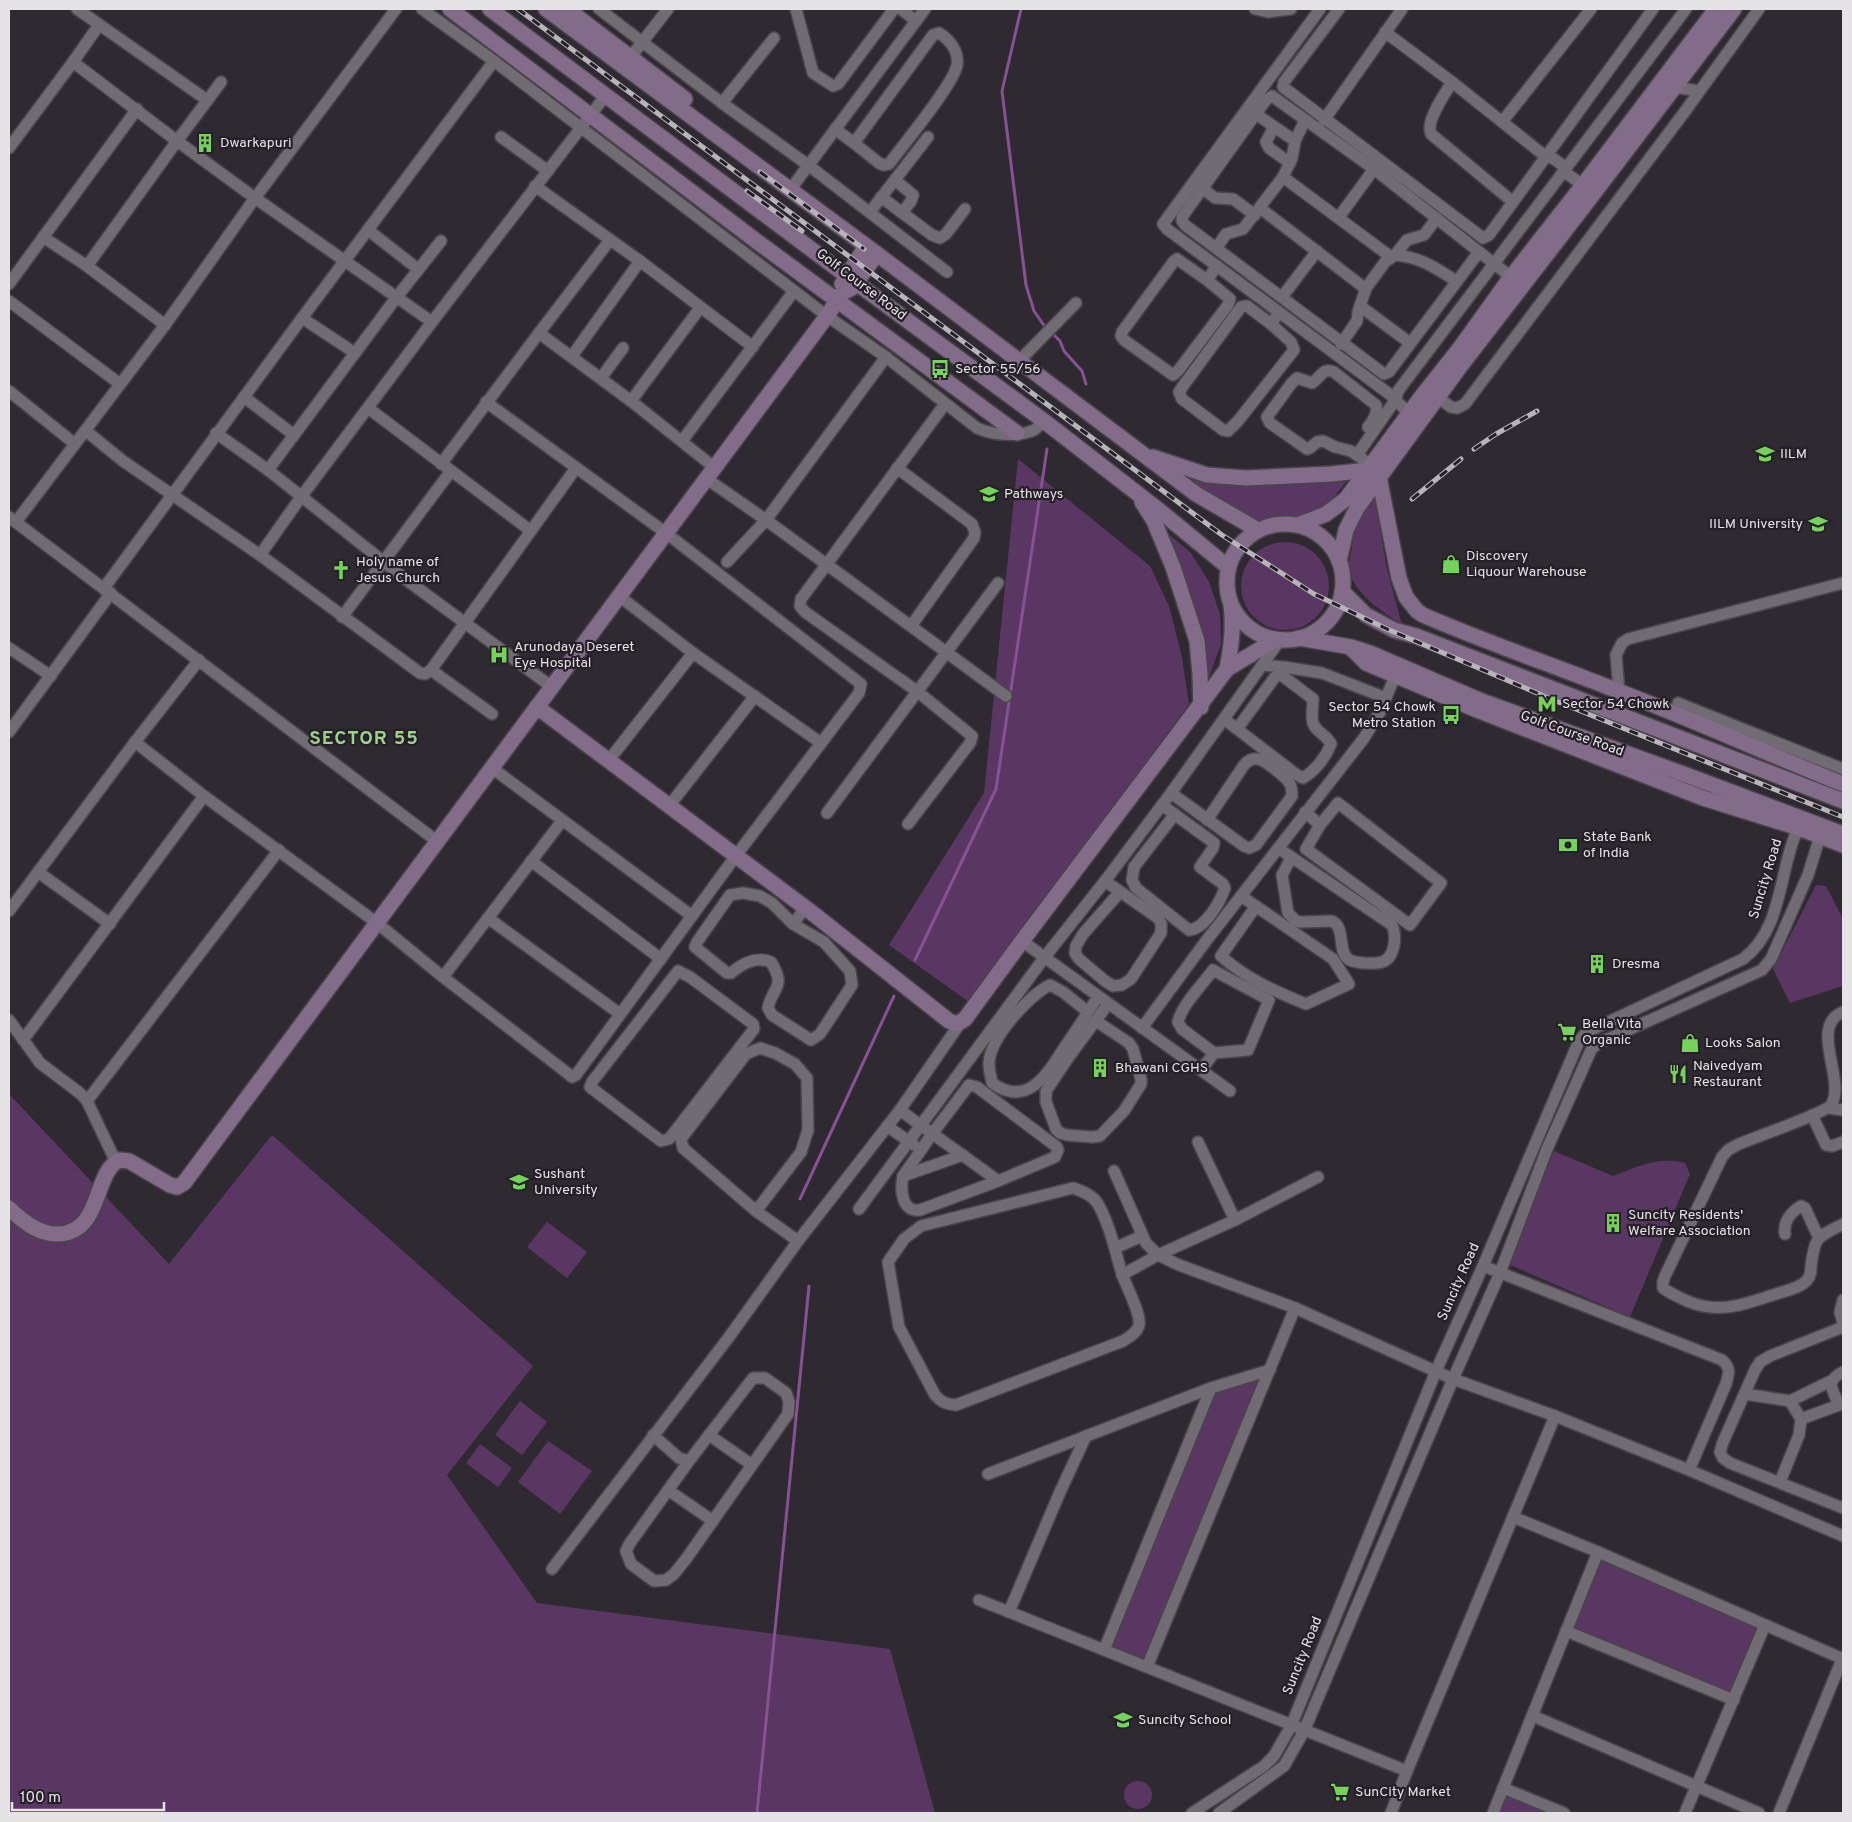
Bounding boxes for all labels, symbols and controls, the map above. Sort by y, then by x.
building icon: Dwarkapuri [194,132,216,154]
place label: Dwarkapuri [220,135,292,152]
street label: Golf Course Road [812,245,910,325]
bus stop icon: Sector 55/56 [929,358,951,380]
place label: Sector 55/56 [955,361,1041,378]
school or university icon: IILM [1754,443,1776,465]
place label: IILM [1780,446,1807,463]
school or university icon: Pathways [978,483,1000,505]
place label: Pathways [1004,486,1063,503]
school or university icon: IILM University [1807,513,1829,535]
place label: IILM University [1709,516,1803,533]
place label: Discovery Liquour Warehouse [1466,548,1587,581]
shop icon: Discovery Liquour Warehouse [1440,553,1462,575]
place label: Holy name of Jesus Church [356,554,440,587]
church icon: Holy name of Jesus Church [330,559,352,581]
place label: Arunodaya Deseret Eye Hospital [514,639,635,672]
hospital icon: Arunodaya Deseret Eye Hospital [488,644,510,666]
metro station icon: Sector 54 Chowk [1536,693,1558,715]
place label: Sector 54 Chowk [1562,696,1670,713]
place label: Sector 54 Chowk Metro Station [1328,699,1436,732]
bus stop icon: Sector 54 Chowk Metro Station [1440,704,1462,726]
street label: Golf Course Road [1518,707,1626,761]
district label: SECTOR 55 [309,727,419,751]
place label: State Bank of India [1583,829,1652,862]
bank icon: State Bank of India [1557,834,1579,856]
street label: Suncity Road [1746,837,1786,921]
building icon: Dresma [1586,953,1608,975]
place label: Dresma [1612,956,1660,973]
place label: Bella Vita Organic [1582,1016,1641,1049]
supermarket icon: Bella Vita Organic [1556,1021,1578,1043]
shop icon: Looks Salon [1679,1032,1701,1054]
place label: Looks Salon [1705,1035,1781,1052]
building icon: Bhawani CGHS [1089,1057,1111,1079]
place label: Naivedyam Restaurant [1693,1058,1763,1091]
place label: Bhawani CGHS [1115,1060,1208,1077]
restaurant icon: Naivedyam Restaurant [1667,1063,1689,1085]
place label: Sushant University [534,1166,598,1199]
school or university icon: Sushant University [508,1171,530,1193]
place label: Suncity Residents' Welfare Association [1628,1207,1751,1240]
building icon: Suncity Residents' Welfare Association [1602,1212,1624,1234]
street label: Suncity Road [1434,1241,1484,1323]
street label: Suncity Road [1280,1614,1326,1698]
school or university icon: Suncity School [1112,1709,1134,1731]
place label: Suncity School [1138,1712,1232,1729]
scale bar [12,1780,165,1812]
supermarket icon: SunCity Market [1329,1781,1351,1803]
place label: SunCity Market [1355,1784,1451,1801]
text: 100 m [20,1789,61,1808]

